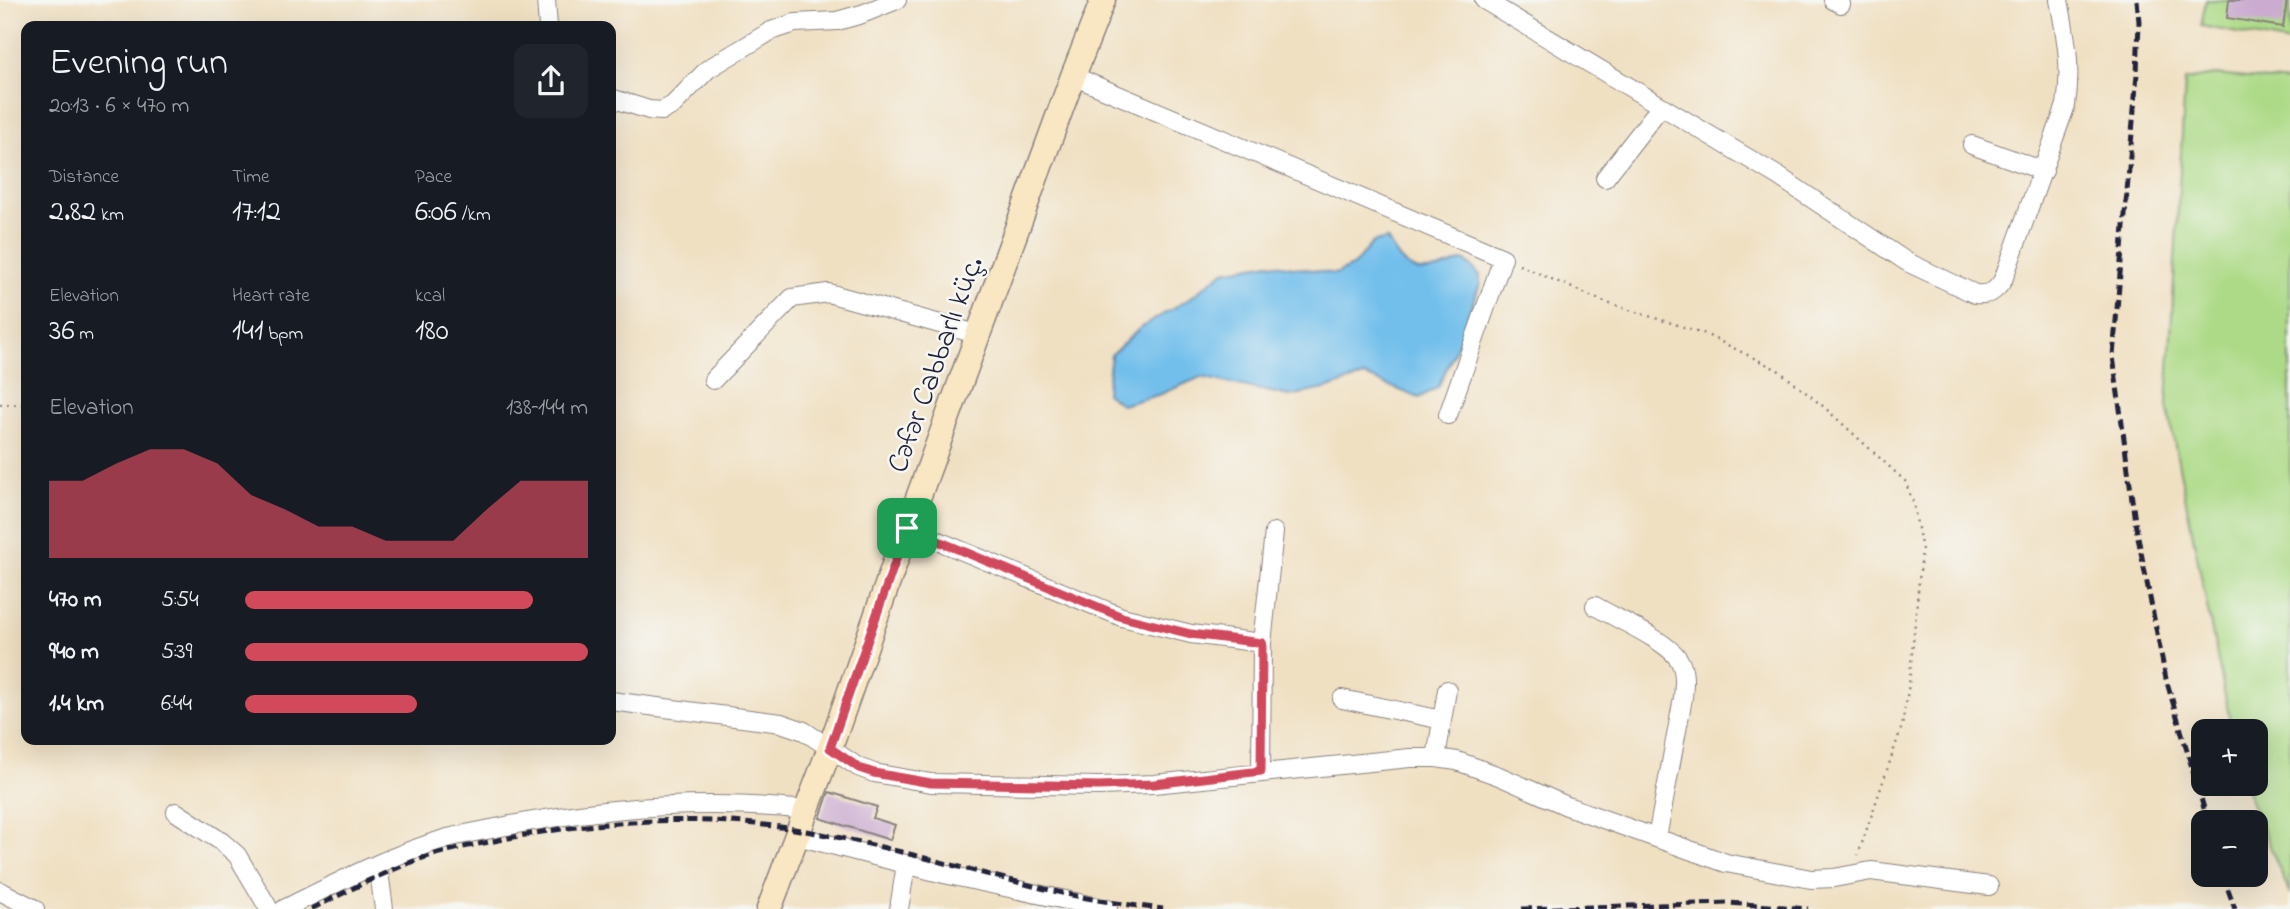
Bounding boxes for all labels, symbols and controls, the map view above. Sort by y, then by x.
text: Evening run [49,36,228,92]
button: share [514,44,588,118]
text: 20:13 · 6 × 470 m [49,90,189,123]
text: Distance [49,164,119,191]
text: Time [232,164,270,191]
text: Pace [415,164,452,191]
text: 2.82 [49,191,96,235]
text: 17:12 [232,191,281,235]
text: 6:06 [415,191,457,235]
text: km [96,202,124,229]
text: /km [457,202,491,229]
street label: Cəfər Cabbarlı küç. [877,251,996,479]
text: Elevation [49,283,119,310]
text: Heart rate [232,283,310,310]
text: kcal [415,283,445,310]
text: 36 [49,310,75,354]
text: 141 [232,310,263,354]
text: 180 [415,310,449,354]
text: m [75,321,94,348]
text: bpm [263,321,303,348]
text: Elevation [49,392,134,425]
text: 138–144 m [506,392,588,425]
pin [877,498,937,558]
icon: arrive [888,509,926,547]
text: 470 m [49,584,102,617]
text: 5:54 [161,584,199,617]
text: 940 m [49,636,99,669]
text: 5:39 [161,636,193,669]
text: 1.4 km [49,688,104,721]
text: 6:44 [161,688,192,721]
map controls [2191,719,2268,887]
button: + [2191,719,2268,796]
button: − [2191,810,2268,887]

